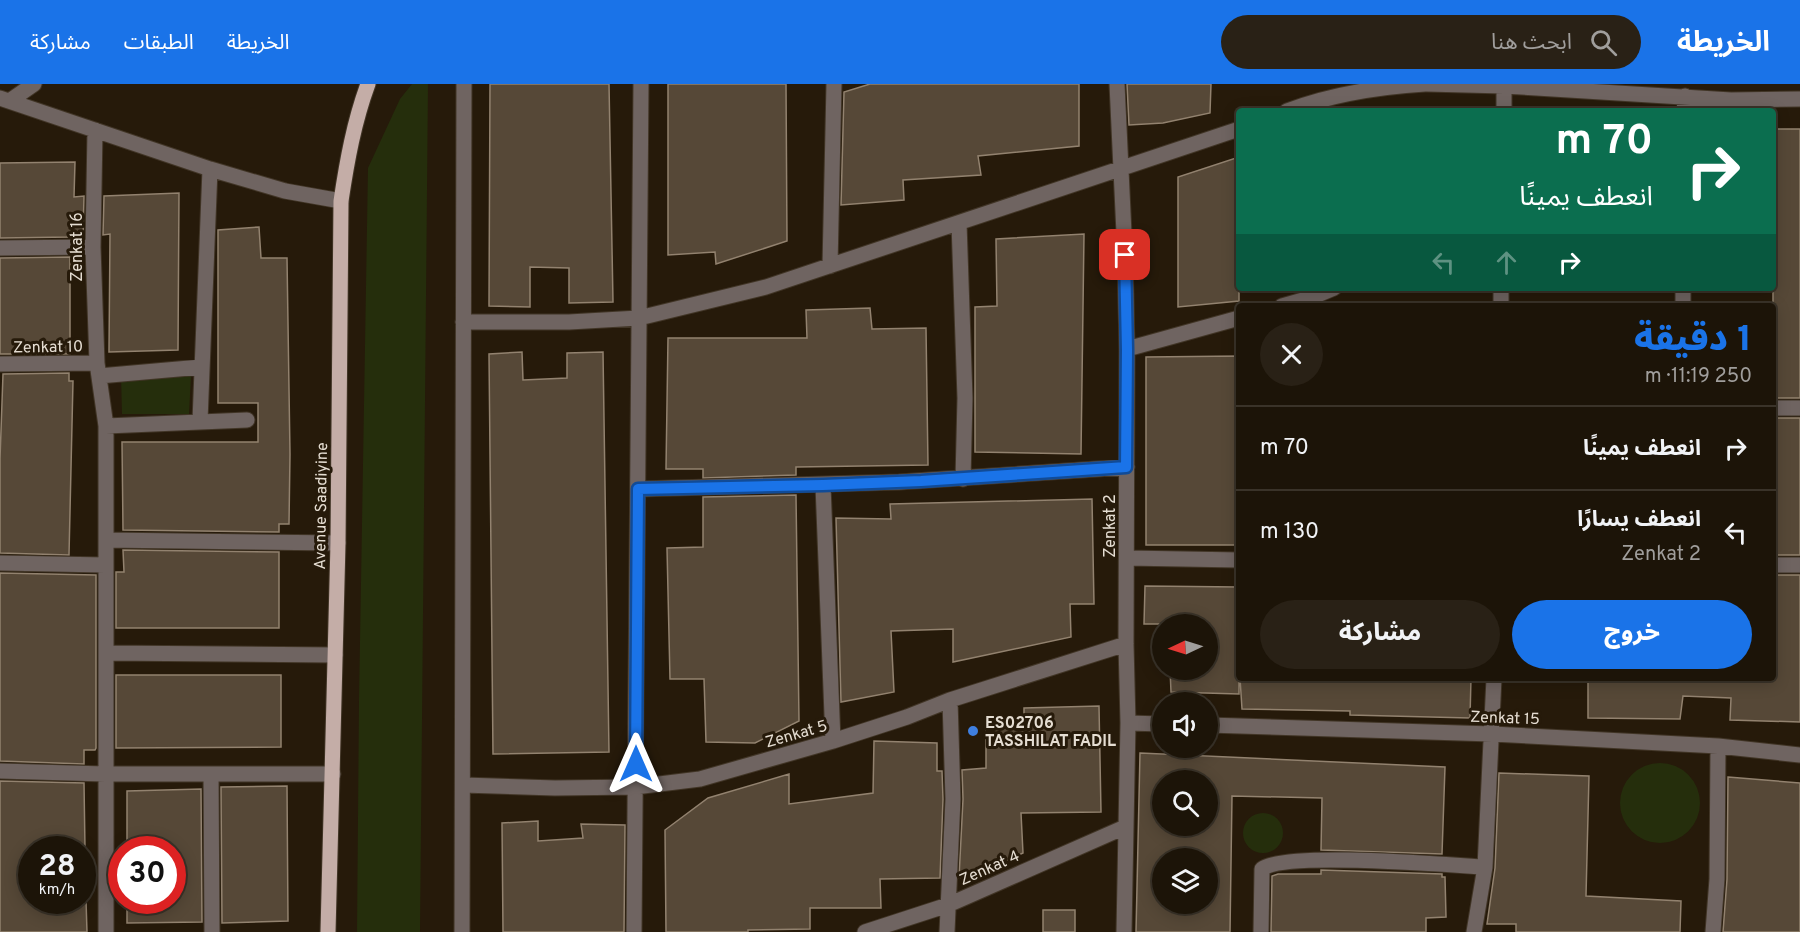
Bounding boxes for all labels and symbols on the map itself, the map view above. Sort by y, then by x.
street label: Zenkat 16 [68,212,88,282]
pin [1099,229,1150,280]
street label: Zenkat 10 [13,337,83,359]
street label: Avenue Saadiyine [311,442,333,570]
street label: Zenkat 2 [1101,494,1121,558]
north arrow [1152,614,1218,680]
street label: Zenkat 15 [1470,708,1540,730]
place label: ES02706 TASSHILAT FADIL [985,714,1116,752]
street label: Zenkat 5 [763,717,830,753]
marker: ES02706 TASSHILAT FADIL [966,724,980,738]
position arrow [604,732,668,796]
speed limit sign: 30 [108,836,186,914]
street label: Zenkat 4 [957,847,1023,891]

